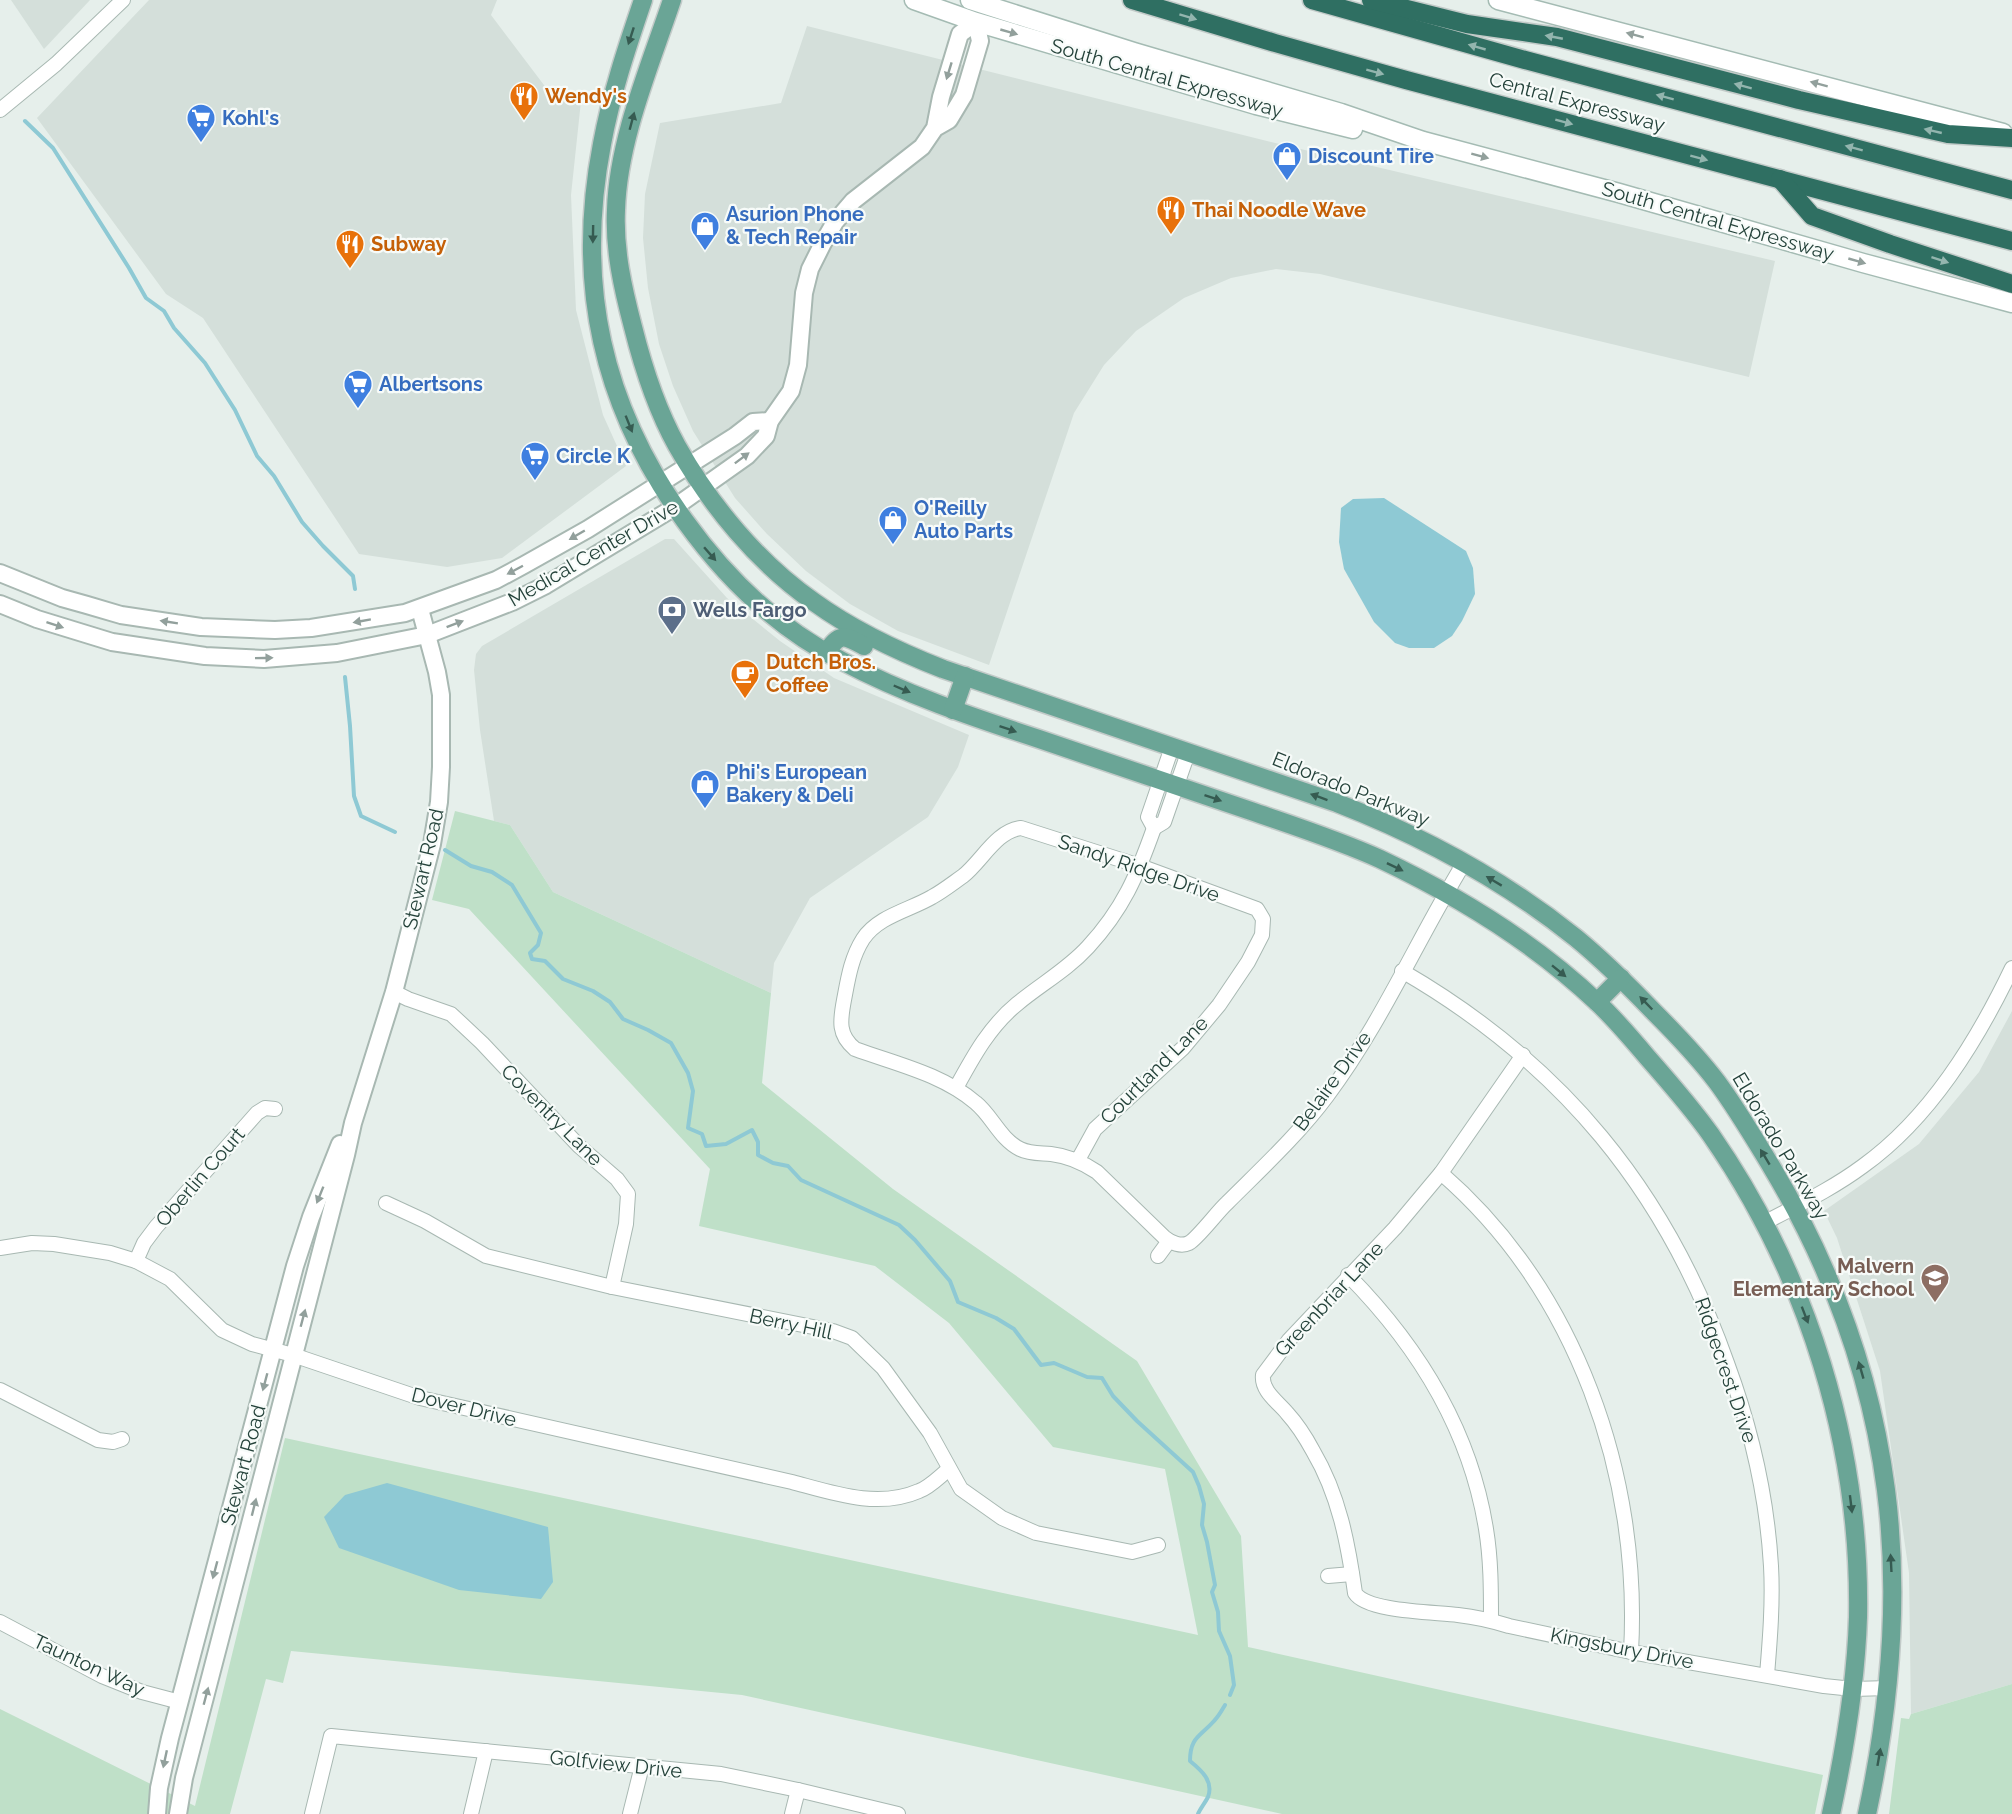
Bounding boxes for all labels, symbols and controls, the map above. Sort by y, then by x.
one-way arrow [1179,13,1197,22]
one-way arrow [625,27,635,45]
one-way arrow [1000,28,1018,37]
one-way arrow [1626,30,1644,40]
one-way arrow [1545,32,1564,41]
street label: South Central Expressway [1048,33,1286,123]
one-way arrow [1468,41,1486,51]
one-way arrow [944,62,953,80]
one-way arrow [1366,67,1385,77]
street label: Central Expressway [1486,67,1668,137]
one-way arrow [1810,78,1828,88]
restaurant icon: Wendy's [508,80,540,122]
one-way arrow [1734,80,1752,90]
place label: Wendy's [545,84,627,108]
one-way arrow [1656,92,1674,102]
supermarket icon: Kohl's [185,102,217,144]
place label: Kohl's [222,106,279,130]
one-way arrow [628,112,637,130]
one-way arrow [1555,118,1573,127]
one-way arrow [1924,125,1942,135]
shop icon: Discount Tire [1271,140,1303,182]
one-way arrow [1845,142,1863,152]
place label: Discount Tire [1308,144,1434,168]
one-way arrow [1471,152,1489,161]
one-way arrow [1690,153,1708,163]
street label: South Central Expressway [1599,176,1837,266]
restaurant icon: Thai Noodle Wave [1155,194,1187,236]
place label: Thai Noodle Wave [1192,198,1366,222]
place label: Asurion Phone & Tech Repair [726,202,864,249]
shop icon: Asurion Phone & Tech Repair [689,210,721,252]
one-way arrow [588,225,598,244]
restaurant icon: Subway [334,228,366,270]
place label: Subway [371,232,447,256]
one-way arrow [1931,256,1949,266]
one-way arrow [1848,257,1866,266]
supermarket icon: Albertsons [342,368,374,410]
place label: Albertsons [379,372,483,396]
one-way arrow [625,415,634,433]
supermarket icon: Circle K [519,440,551,482]
place label: Circle K [556,444,631,468]
one-way arrow [735,453,750,465]
street label: Medical Center Drive [504,494,683,611]
place label: O'Reilly Auto Parts [914,496,1013,543]
shop icon: O'Reilly Auto Parts [877,504,909,546]
one-way arrow [569,530,585,541]
one-way arrow [703,546,716,561]
one-way arrow [506,565,523,575]
bank icon: Wells Fargo [656,594,688,636]
place label: Wells Fargo [693,598,807,622]
one-way arrow [353,616,372,625]
one-way arrow [159,618,178,627]
one-way arrow [446,619,464,629]
one-way arrow [46,621,64,630]
place label: Dutch Bros. Coffee [766,650,876,697]
one-way arrow [254,654,273,663]
cafe icon: Dutch Bros. Coffee [729,658,761,700]
one-way arrow [893,684,911,694]
one-way arrow [999,725,1017,734]
street label: Eldorado Parkway [1269,746,1433,832]
place label: Phi's European Bakery & Deli [726,760,867,807]
shop icon: Phi's European Bakery & Deli [689,768,721,810]
one-way arrow [1310,792,1328,802]
one-way arrow [1204,794,1222,803]
street label: Stewart Road [397,806,449,932]
street label: Sandy Ridge Drive [1055,829,1223,907]
one-way arrow [1387,862,1404,872]
one-way arrow [1486,877,1503,887]
one-way arrow [1552,965,1567,977]
one-way arrow [1639,996,1653,1011]
street label: Courtland Lane [1095,1011,1213,1129]
street label: Belaire Drive [1288,1026,1376,1135]
street label: Coventry Lane [496,1059,608,1171]
street label: Eldorado Parkway [1728,1068,1835,1224]
street label: Oberlin Court [150,1122,250,1232]
one-way arrow [1760,1149,1771,1165]
one-way arrow [314,1186,324,1204]
street label: Greenbriar Lane [1270,1236,1389,1361]
place label: Malvern Elementary School [1733,1254,1915,1301]
school or university icon: Malvern Elementary School [1919,1262,1951,1304]
street label: Ridgecrest Drive [1690,1294,1762,1446]
street label: Berry Hill [747,1303,835,1345]
one-way arrow [1801,1306,1810,1324]
one-way arrow [299,1309,308,1327]
one-way arrow [1856,1361,1865,1379]
one-way arrow [260,1373,270,1391]
street label: Dover Drive [409,1382,519,1432]
street label: Stewart Road [215,1402,271,1528]
one-way arrow [1846,1494,1856,1513]
one-way arrow [250,1498,260,1516]
one-way arrow [1887,1553,1896,1572]
one-way arrow [210,1561,220,1580]
street label: Kingsbury Drive [1548,1622,1696,1674]
street label: Taunton Way [29,1629,149,1701]
one-way arrow [201,1687,211,1705]
street label: Golfview Drive [548,1745,684,1783]
one-way arrow [1874,1747,1883,1766]
one-way arrow [160,1750,170,1768]

